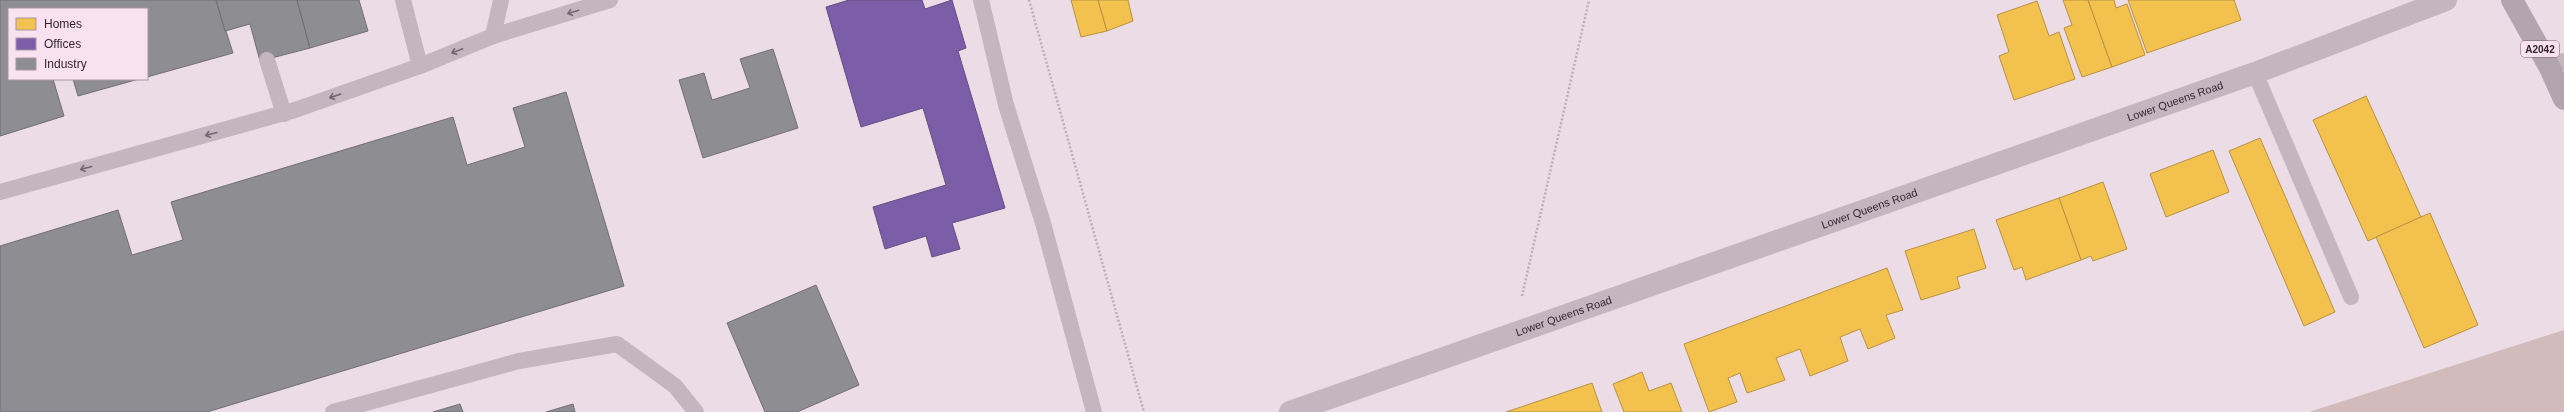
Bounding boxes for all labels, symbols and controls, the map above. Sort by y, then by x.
legend [8,8,148,80]
one-way arrow [567,8,579,16]
text: Homes [44,17,82,31]
text: Offices [44,37,81,51]
road number: A2042 [2521,41,2559,57]
one-way arrow [452,48,464,55]
text: Industry [44,57,87,71]
street label: Lower Queens Road [2125,79,2225,124]
one-way arrow [329,93,342,100]
one-way arrow [205,131,218,138]
one-way arrow [79,165,92,172]
street label: Lower Queens Road [1820,186,1919,231]
street label: Lower Queens Road [1514,293,1613,338]

